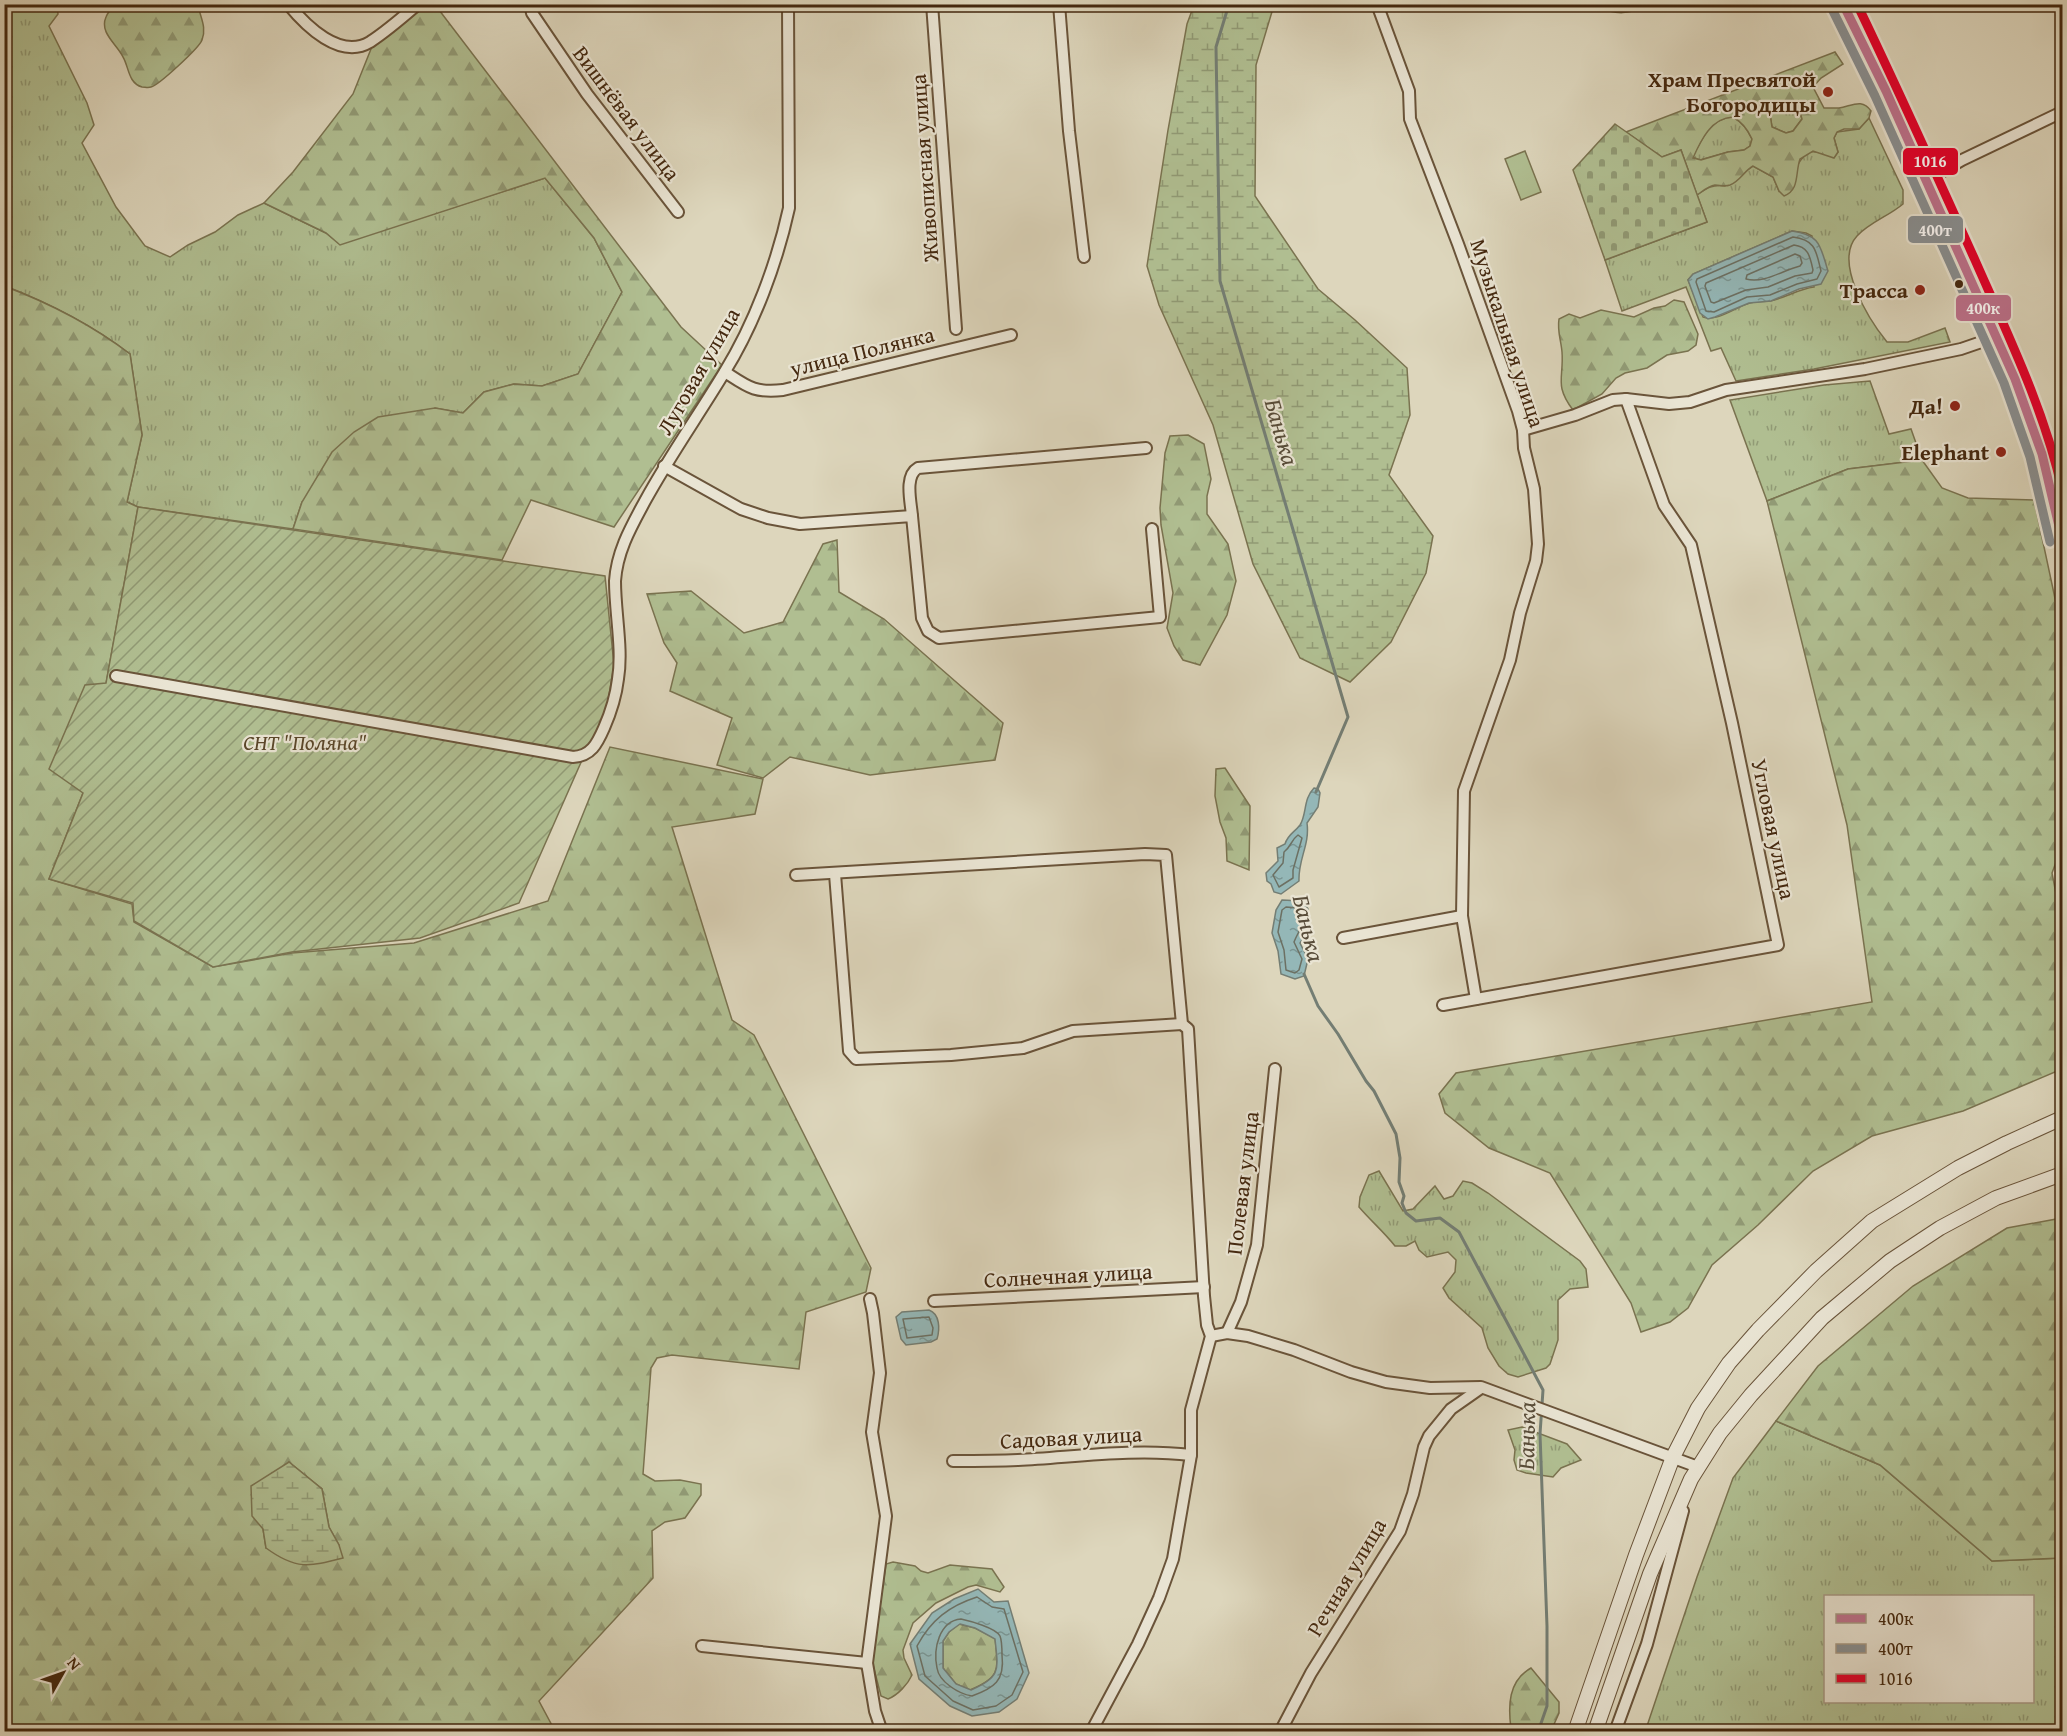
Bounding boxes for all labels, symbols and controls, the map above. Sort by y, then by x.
street label: Вишнёвая улица [566,39,689,188]
place label: Храм Пресвятой Богородицы [1648,63,1816,120]
street label: Живописная улица [901,72,947,264]
marker: Храм Пресвятой Богородицы [1821,85,1835,99]
line badge: 1016 [1902,147,1959,176]
text: 1016 [1913,149,1947,173]
line badge: 400т [1907,215,1964,244]
text: 400т [1918,218,1952,242]
street label: Музыкальная улица [1462,235,1554,432]
place label: Трасса [1840,274,1909,306]
unlabelled marker [1953,278,1965,290]
marker: Трасса [1913,283,1927,297]
line badge: 400к [1955,294,2012,322]
text: 400к [1966,296,2001,320]
street label: Луговая улица [649,301,748,441]
street label: улица Полянка [786,317,938,385]
place label: Да! [1908,390,1943,422]
water label: Банька [1256,394,1308,470]
marker: Да! [1948,399,1962,413]
place label: Elephant [1901,436,1990,468]
marker: Elephant [1994,445,2008,459]
park label: СНТ "Поляна" [243,726,367,758]
street label: Угловая улица [1744,756,1805,903]
water label: Банька [1284,891,1334,965]
street label: Полевая улица [1217,1109,1267,1257]
street label: Солнечная улица [983,1255,1154,1295]
water label: Банька [1508,1402,1544,1470]
street label: Садовая улица [999,1417,1143,1457]
street label: Речная улица [1298,1512,1394,1642]
legend [1824,1595,2034,1703]
text: 400к [1878,1605,1914,1632]
text: 400т [1878,1635,1913,1662]
north arrow [33,1643,93,1703]
text: N [62,1652,87,1675]
text: 1016 [1878,1665,1913,1692]

